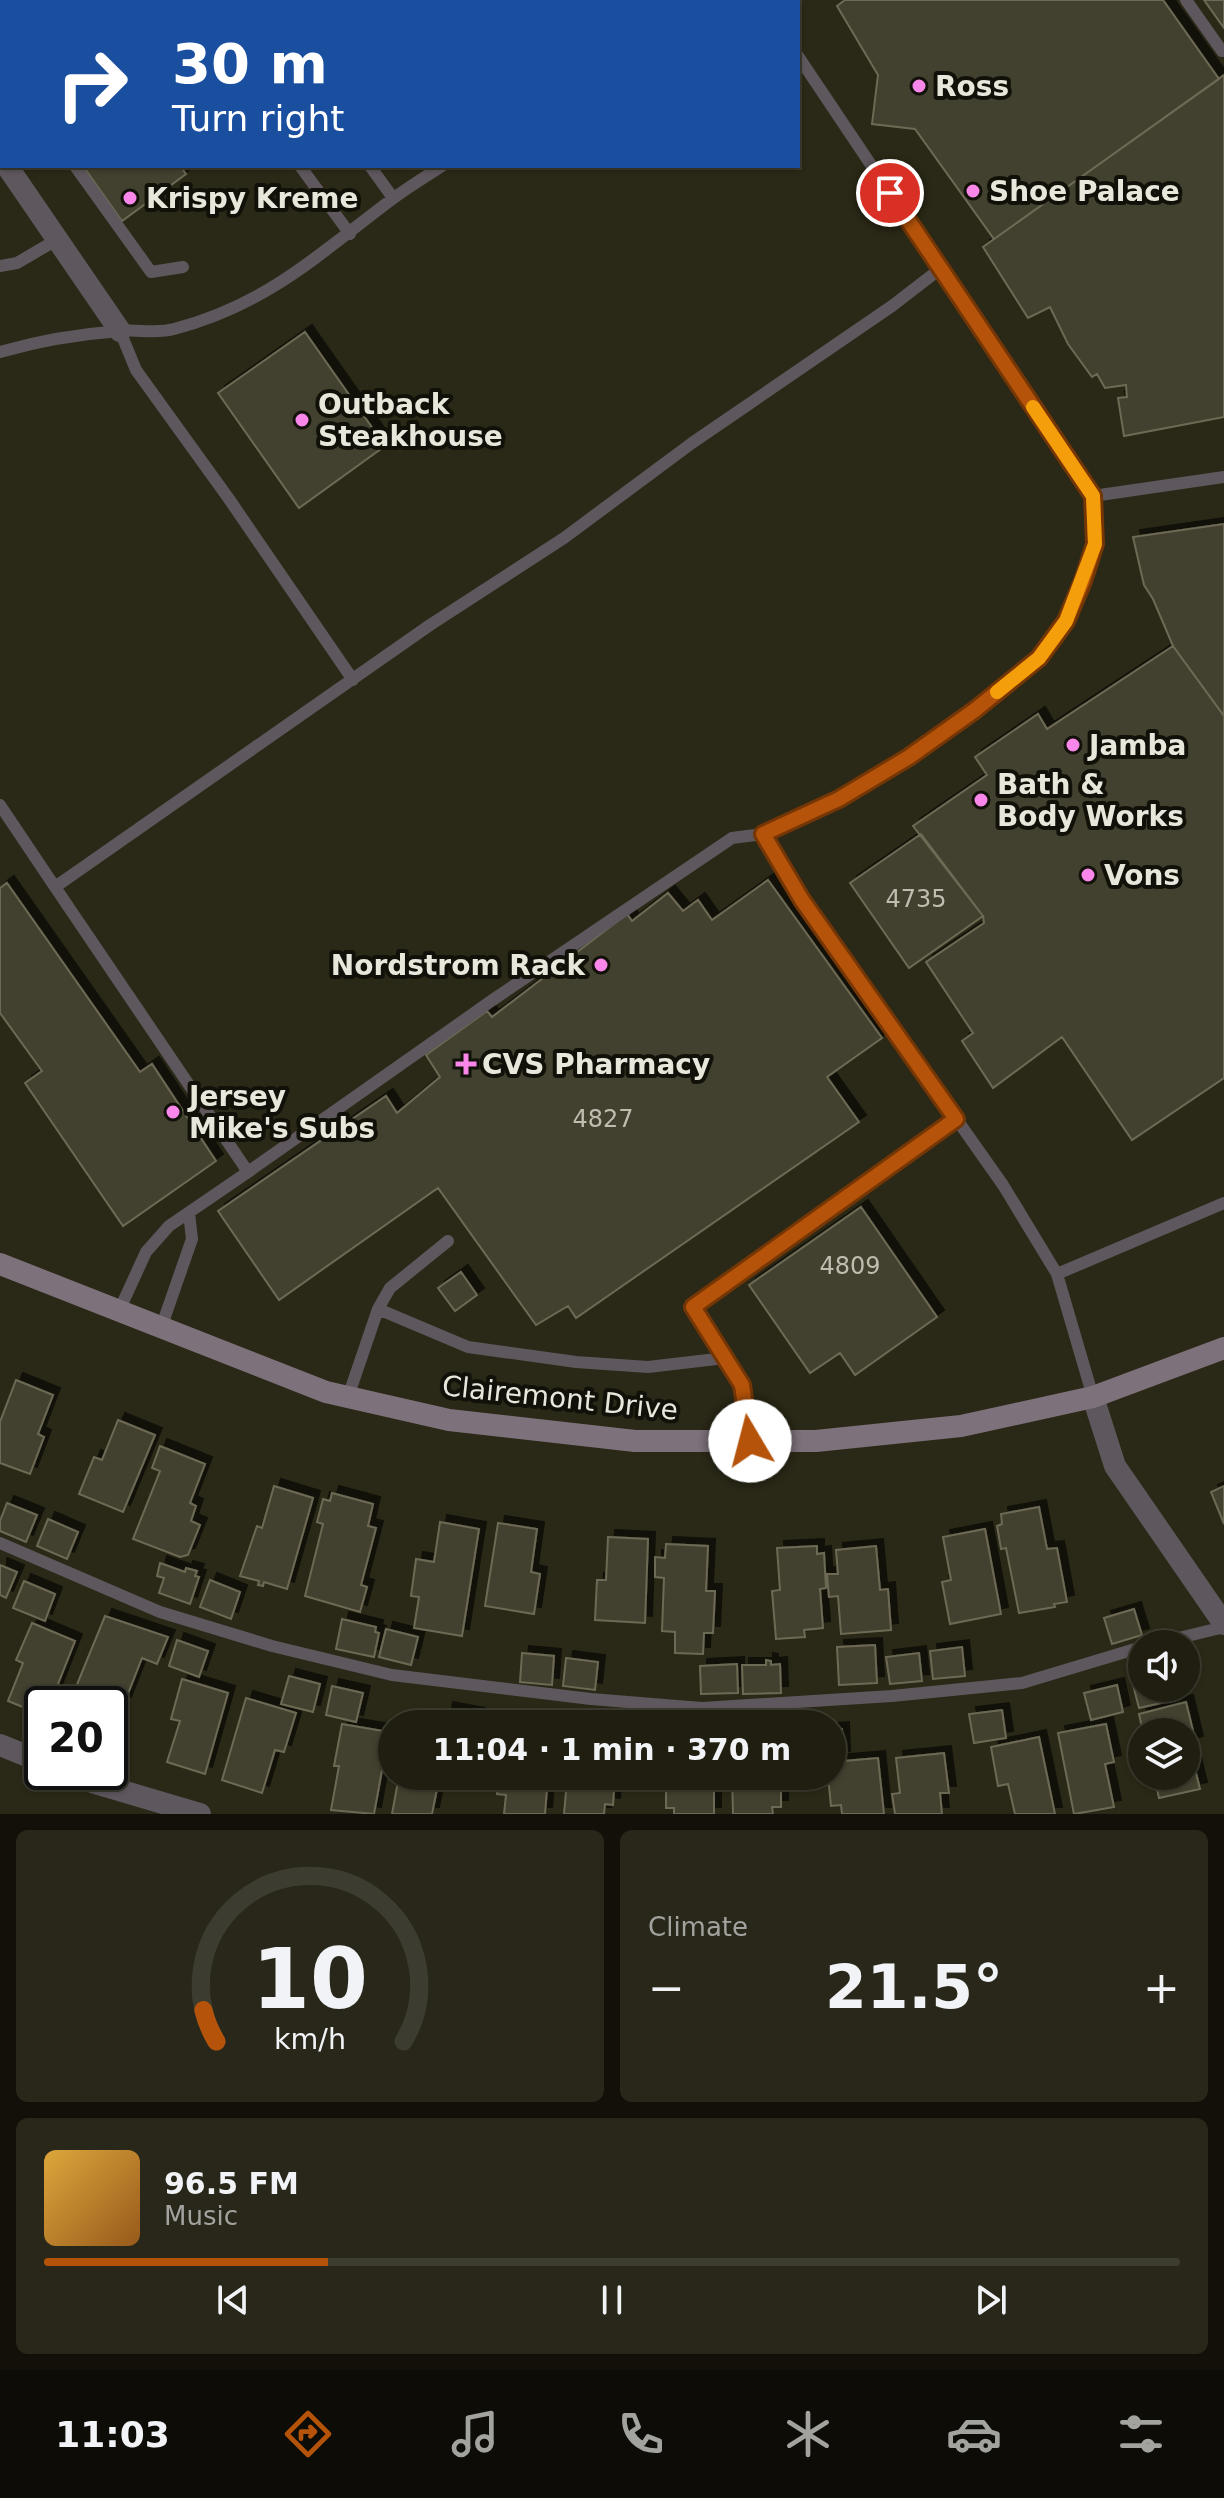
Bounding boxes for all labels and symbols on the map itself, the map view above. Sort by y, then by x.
place label: Ross [935,70,1009,103]
marker: Ross [910,77,928,95]
pin [856,159,924,227]
place label: Shoe Palace [989,175,1180,208]
place label: Krispy Kreme [146,182,358,215]
marker: Shoe Palace [964,182,982,200]
marker: Krispy Kreme [121,189,139,207]
place label: Outback Steakhouse [318,388,503,453]
marker: Outback Steakhouse [293,411,311,429]
place label: Jamba [1087,729,1186,762]
marker: Jamba [1064,736,1082,754]
place label: Bath & Body Works [997,768,1184,833]
marker: Bath & Body Works [972,791,990,809]
place label: Vons [1104,859,1180,892]
marker: Vons [1079,866,1097,884]
house number: 4735 [885,885,947,913]
place label: Nordstrom Rack [331,949,586,982]
marker: Nordstrom Rack [592,956,610,974]
place label: CVS Pharmacy [482,1048,710,1081]
marker: CVS Pharmacy [457,1055,475,1073]
place label: Jersey Mike's Subs [187,1080,375,1145]
marker: Jersey Mike's Subs [164,1103,182,1121]
house number: 4827 [572,1105,634,1133]
house number: 4809 [819,1252,881,1280]
street label: Clairemont Drive [440,1369,680,1427]
position arrow [708,1399,792,1483]
speed limit sign: 20 [24,1686,128,1790]

